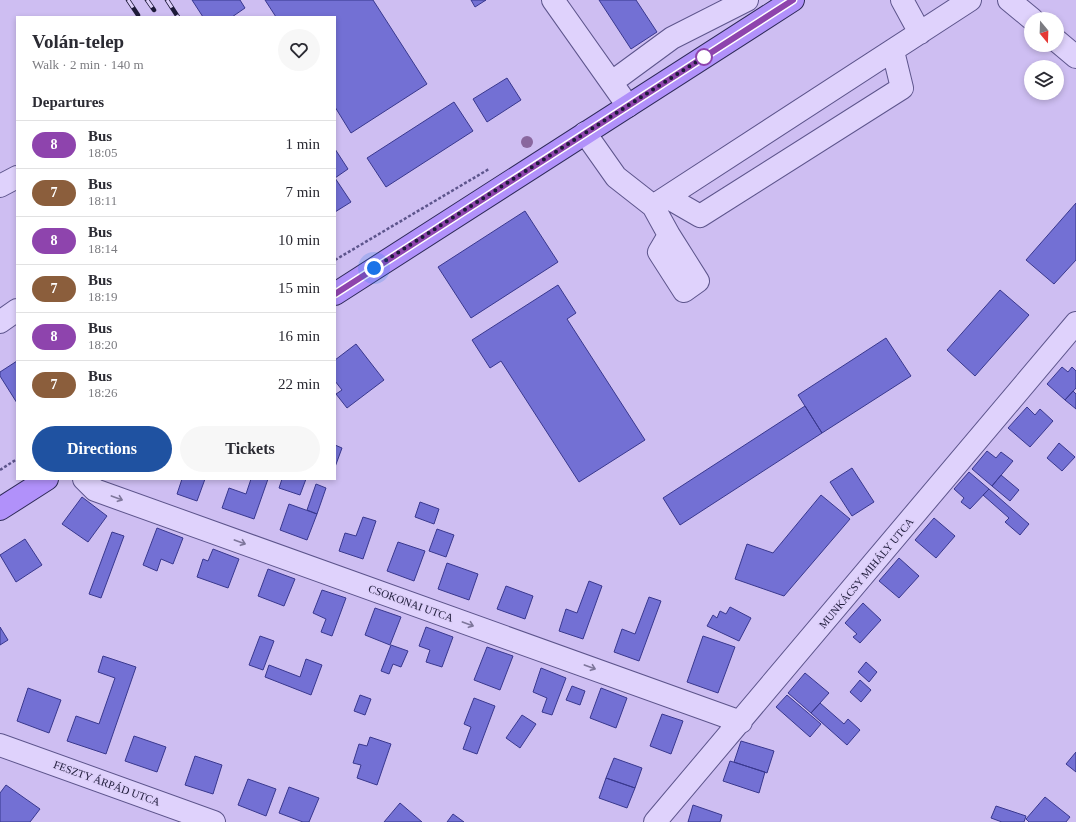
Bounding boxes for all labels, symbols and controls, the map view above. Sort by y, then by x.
north arrow [1024,12,1064,52]
map controls [1024,12,1064,100]
button: heart [278,29,320,71]
text: Volán-telep [32,31,124,52]
unlabelled marker [695,48,713,66]
text: Walk · 2 min · 140 m [32,57,144,72]
button: layers [1024,60,1064,100]
text: Departures [32,94,104,110]
text: Bus [88,128,112,144]
text: 1 min [285,136,320,152]
text: 8 [51,137,58,152]
text: 18:05 [88,145,118,160]
text: Bus [88,176,112,192]
text: 7 min [285,184,320,200]
text: 7 [51,185,58,200]
text: 18:11 [88,193,117,208]
text: Bus [88,224,112,240]
text: 10 min [278,232,320,248]
text: 8 [51,233,58,248]
text: 18:14 [88,241,118,256]
your location [364,258,384,278]
text: Bus [88,272,112,288]
text: 15 min [278,280,320,296]
text: 7 [51,281,58,296]
text: 18:19 [88,289,118,304]
text: Bus [88,320,112,336]
text: 16 min [278,328,320,344]
text: 8 [51,329,58,344]
text: 18:20 [88,337,118,352]
text: Bus [88,368,112,384]
text: 22 min [278,376,320,392]
text: 7 [51,377,58,392]
text: 18:26 [88,385,118,400]
button: Directions [32,426,172,472]
button: Tickets [180,426,320,472]
one-way arrow [111,495,124,502]
street label: MUNKÁCSY MIHÁLY UTCA [816,515,916,631]
one-way arrow [233,539,246,546]
street label: CSOKONAI UTCA [367,582,455,624]
one-way arrow [461,620,473,628]
one-way arrow [584,664,596,672]
street label: FESZTY ÁRPÁD UTCA [52,758,162,808]

